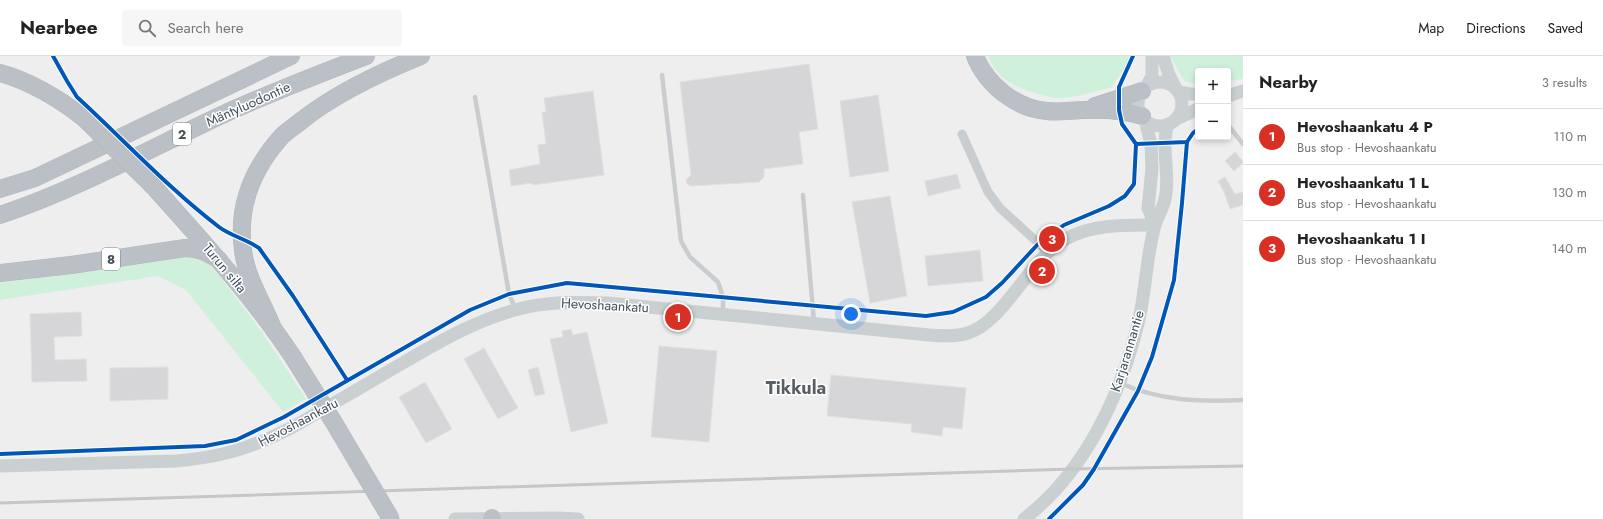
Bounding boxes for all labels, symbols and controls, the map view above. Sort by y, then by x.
search box [122,10,402,46]
text: Nearbee [20,14,98,41]
icon: search [136,17,158,39]
text: Search here [168,17,243,39]
text: Map [1418,18,1444,38]
text: Directions [1466,18,1526,38]
text: Saved [1548,18,1583,38]
map controls [1195,68,1231,140]
button: + [1195,68,1231,104]
text: Nearby [1259,70,1317,94]
text: 3 results [1542,73,1587,92]
street label: Mäntyluodontie [203,76,293,132]
button: − [1195,104,1231,140]
text: Hevoshaankatu 4 P [1297,116,1433,138]
road number: 2 [173,123,191,145]
text: 1 [1269,127,1275,146]
text: 110 m [1553,127,1587,146]
text: Bus stop · Hevoshaankatu [1297,138,1437,157]
text: Hevoshaankatu 1 L [1297,172,1429,194]
text: 2 [1268,183,1276,202]
text: 130 m [1552,183,1587,202]
text: Bus stop · Hevoshaankatu [1297,194,1437,213]
pin: 3 [1039,224,1065,254]
text: Hevoshaankatu 1 I [1297,228,1425,250]
street label: Turun silta [198,239,252,297]
text: 3 [1268,239,1276,258]
text: 140 m [1552,239,1587,258]
road number: 8 [102,248,120,270]
text: Bus stop · Hevoshaankatu [1297,250,1437,269]
pin: 2 [1029,256,1055,286]
street label: Hevoshaankatu [561,293,649,317]
pin: 1 [665,302,691,332]
your location [841,304,861,324]
street label: Karjarannantie [1105,308,1149,394]
district label: Tikkula [766,375,826,401]
street label: Hevoshaankatu [254,393,342,451]

